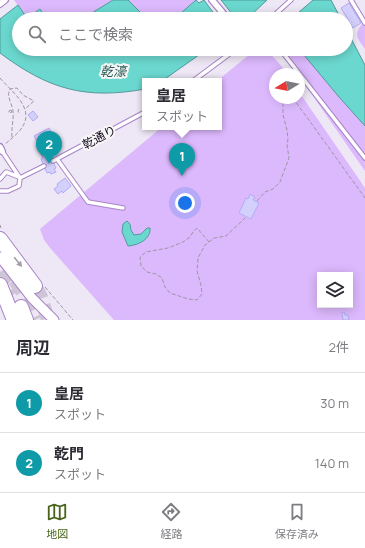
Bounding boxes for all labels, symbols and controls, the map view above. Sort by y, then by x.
search box [12,12,353,56]
icon: search [26,23,48,45]
text: ここで検索 [58,24,133,45]
water label: 乾濠 [100,62,128,80]
north arrow [269,68,305,104]
popup [142,78,222,130]
text: 皇居 [156,85,186,106]
text: スポット [156,107,208,125]
street label: 乾通り [79,121,119,153]
pin: 2 [36,131,62,164]
pin: 1 [169,143,195,176]
your location [175,193,195,213]
one-way arrow [13,257,22,268]
map controls [317,272,353,308]
button: layers [317,272,353,308]
text: 周辺 [16,336,50,359]
text: 2件 [329,338,349,356]
text: 皇居 [54,383,84,404]
text: 1 [26,394,32,412]
text: 30 m [320,394,349,412]
text: スポット [54,405,106,423]
text: 乾門 [54,443,84,464]
text: 2 [25,454,33,472]
text: 140 m [315,454,349,472]
text: スポット [54,465,106,483]
tab: 地図 [46,501,68,541]
tab: 経路 [160,501,182,541]
tab: 保存済み [275,501,319,541]

